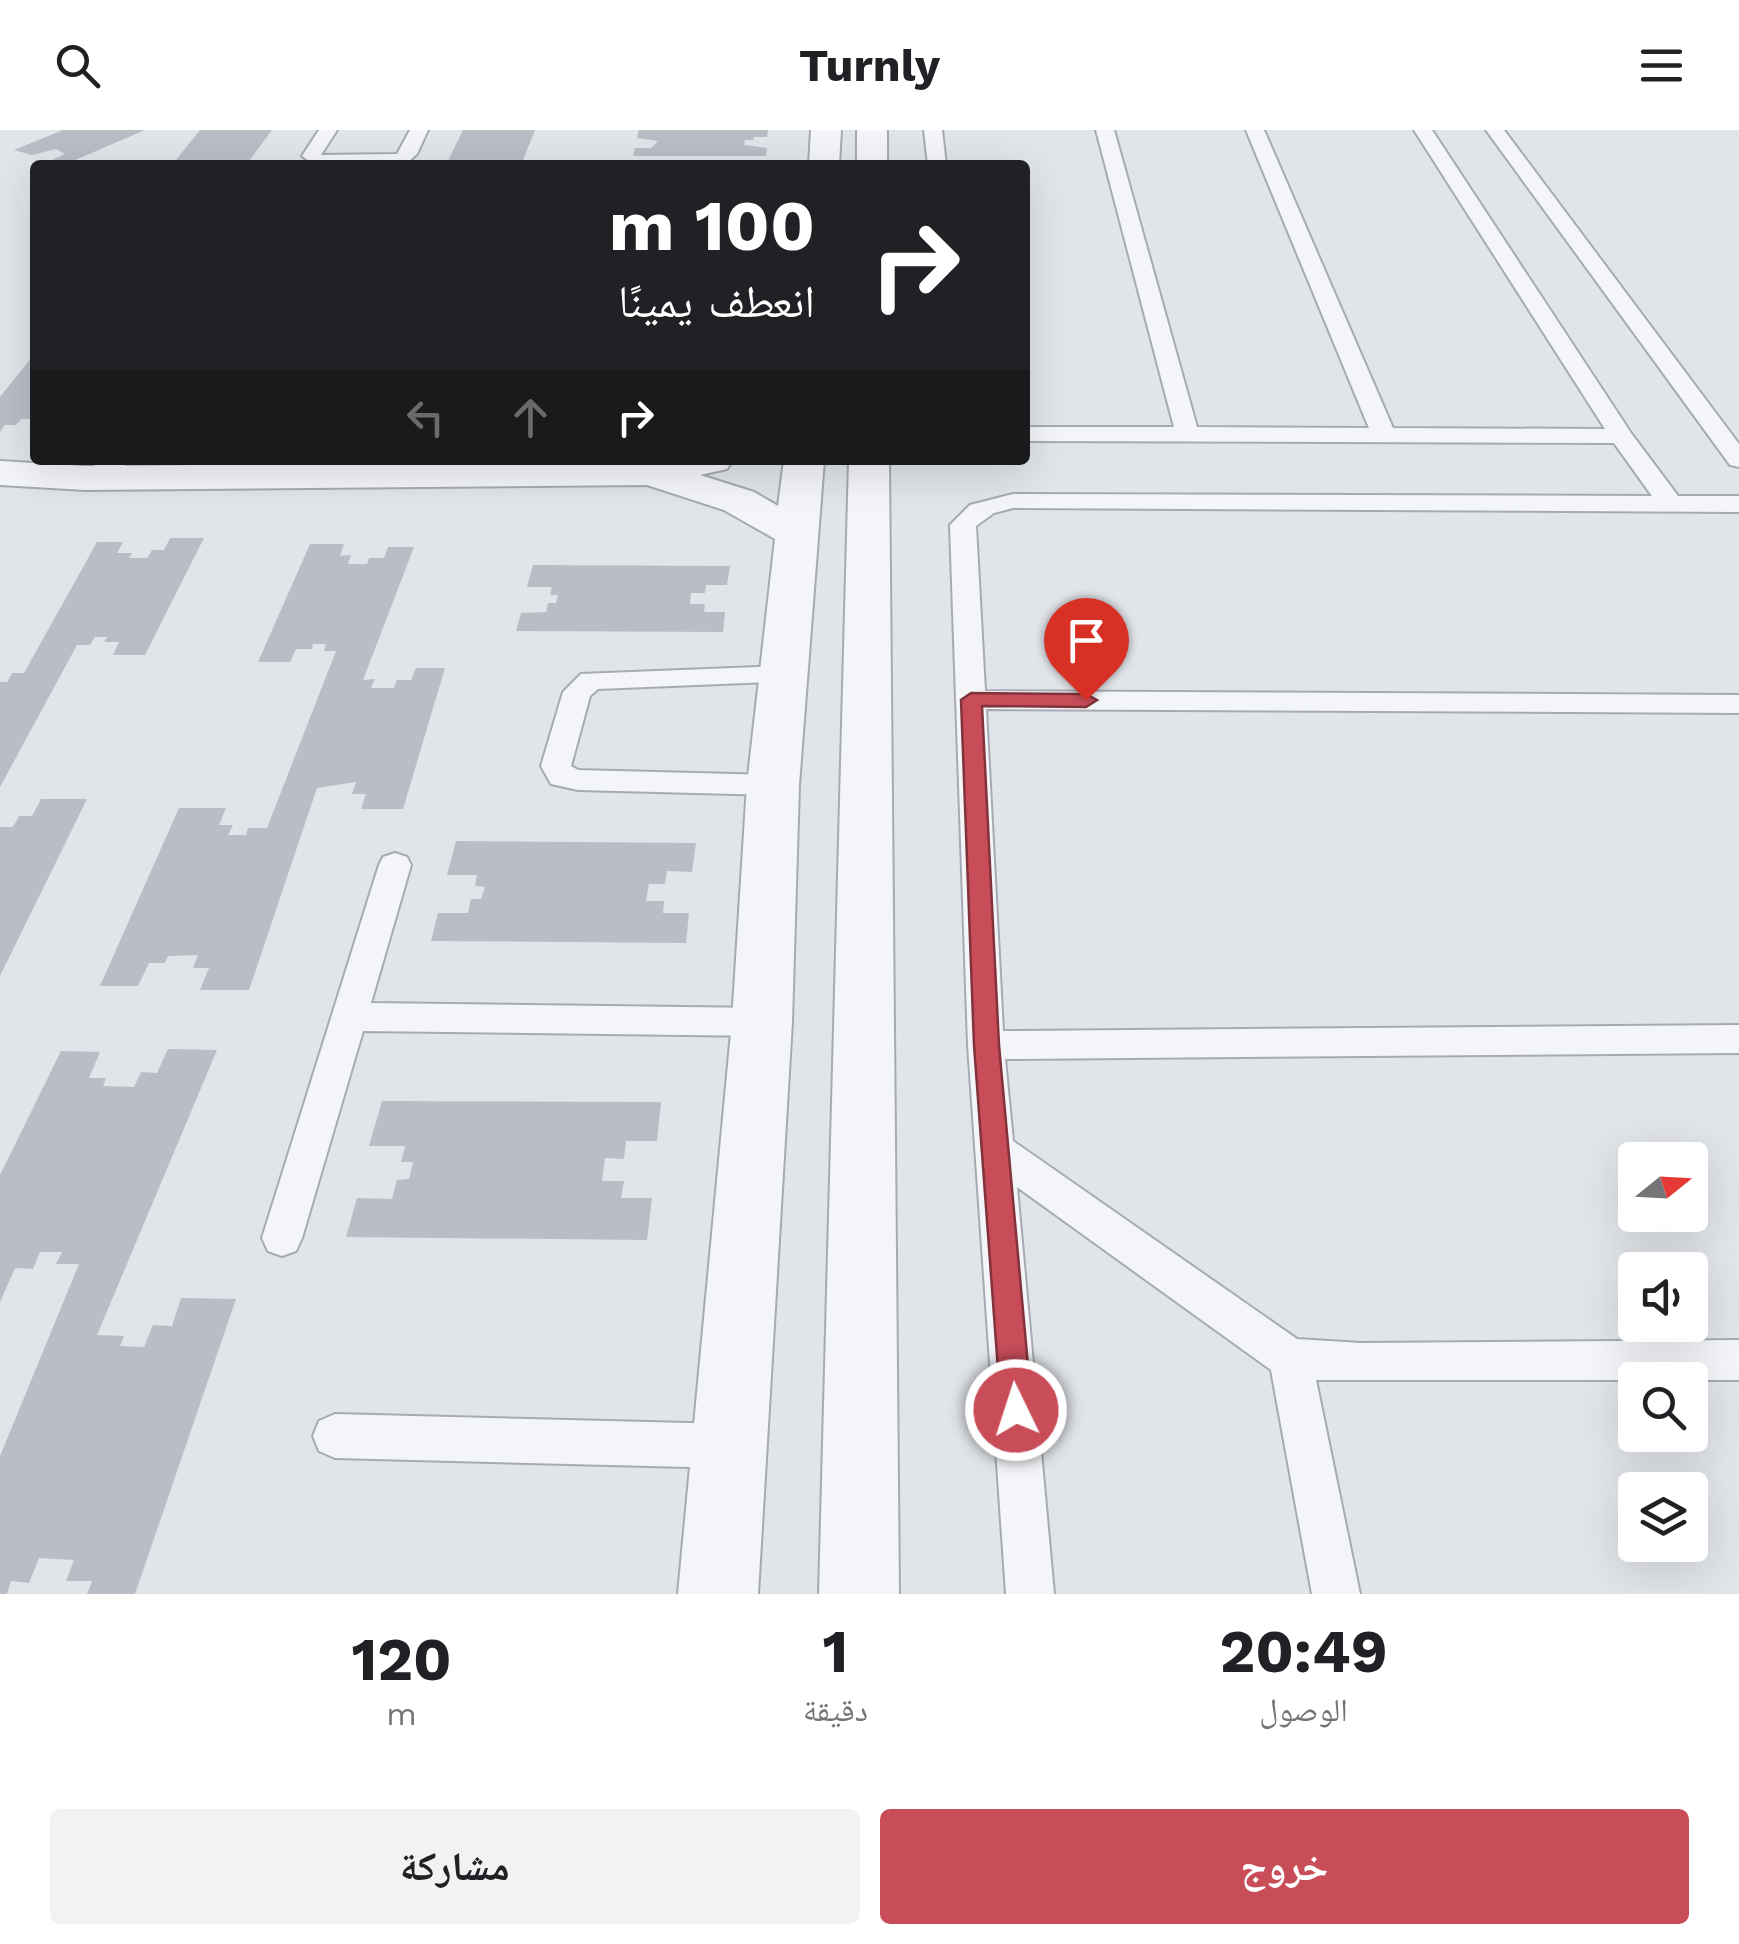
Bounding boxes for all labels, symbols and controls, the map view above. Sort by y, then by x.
icon: search [50,38,105,93]
icon: menu [1634,38,1689,93]
text: Turnly [799,39,940,92]
text: 100 m [609,185,815,267]
icon: right [850,200,980,330]
text: انعطف يمينًا [618,275,815,328]
icon: left [398,390,453,445]
icon: ahead [503,390,558,445]
icon: right [608,390,663,445]
pin [1044,598,1129,701]
icon: arrive [1059,613,1114,668]
north arrow [1618,1142,1708,1232]
map controls [1618,1142,1708,1562]
button: sound [1618,1252,1708,1342]
position arrow [964,1358,1068,1462]
button: search [1618,1362,1708,1452]
button: layers [1618,1472,1708,1562]
text: 1 [823,1616,848,1687]
text: 20:49 [1219,1616,1388,1687]
text: 120 [351,1624,452,1695]
text: دقيقة [803,1691,868,1729]
text: الوصول [1259,1691,1348,1729]
text: m [386,1695,417,1733]
button: مشاركة [50,1809,860,1924]
button: خروج [880,1809,1689,1924]

